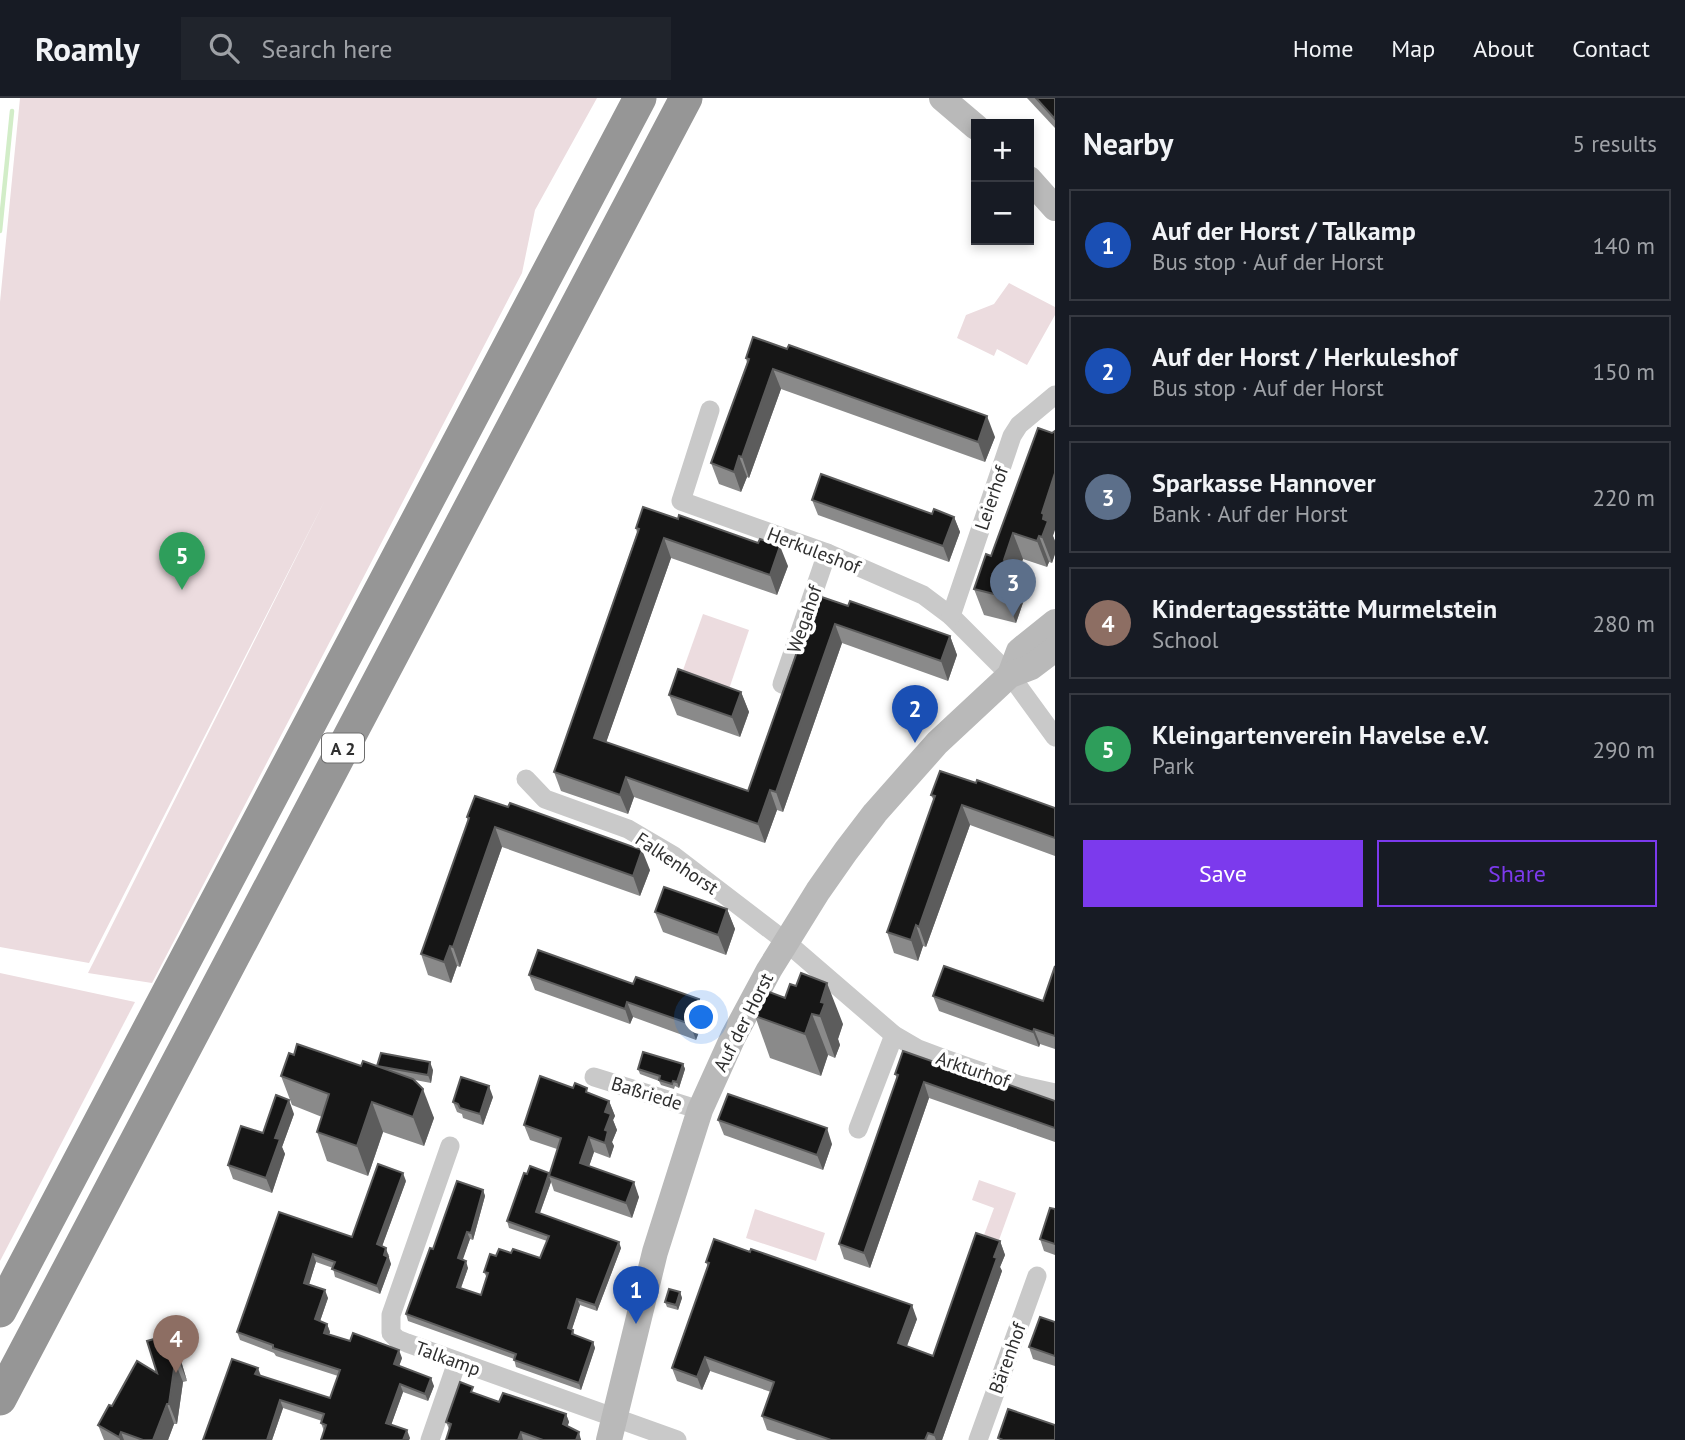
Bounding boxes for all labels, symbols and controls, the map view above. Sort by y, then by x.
search box [181,17,671,80]
text: Roamly [35,27,139,70]
icon: search [205,29,243,67]
text: Search here [261,32,393,65]
text: Home [1293,33,1353,64]
text: Map [1391,33,1435,64]
text: About [1473,33,1534,64]
text: Contact [1572,33,1650,64]
map controls [971,119,1034,245]
button: + [971,119,1034,182]
text: Nearby [1083,124,1173,163]
text: 5 results [1573,129,1657,158]
button: − [971,182,1034,245]
text: Auf der Horst / Talkamp [1152,214,1416,247]
text: 1 [1101,231,1115,260]
text: 140 m [1593,231,1655,260]
text: Bus stop · Auf der Horst [1152,247,1384,276]
text: Auf der Horst / Herkuleshof [1152,340,1457,373]
text: 2 [1101,357,1115,386]
text: 150 m [1593,357,1655,386]
text: Bus stop · Auf der Horst [1152,373,1384,402]
street label: Leierhof [969,462,1013,533]
text: Sparkasse Hannover [1152,466,1376,499]
text: 3 [1101,483,1115,512]
text: 220 m [1593,483,1655,512]
text: Bank · Auf der Horst [1152,499,1348,528]
street label: Herkuleshof [764,521,865,579]
pin: 5 [159,532,205,590]
pin: 3 [990,559,1036,617]
street label: Wegahof [781,581,827,656]
text: Kindertagesstätte Murmelstein [1152,592,1497,625]
text: 4 [1101,609,1115,638]
text: 280 m [1593,609,1655,638]
text: School [1152,625,1219,654]
pin: 2 [892,685,938,743]
text: Kleingartenverein Havelse e.V. [1152,718,1490,751]
road number: A 2 [322,734,364,762]
text: 5 [1101,735,1115,764]
text: 290 m [1593,735,1655,764]
text: Park [1152,751,1194,780]
street label: Falkenhorst [631,826,724,900]
button: Save [1083,840,1363,907]
button: Share [1377,840,1657,907]
street label: Auf der Horst [708,968,778,1075]
your location [684,1000,718,1034]
street label: Arkturhof [933,1045,1014,1093]
street label: Baßriede [609,1071,685,1115]
pin: 1 [613,1266,659,1324]
pin: 4 [153,1315,199,1373]
street label: Bärenhof [983,1319,1031,1397]
street label: Talkamp [412,1335,484,1381]

